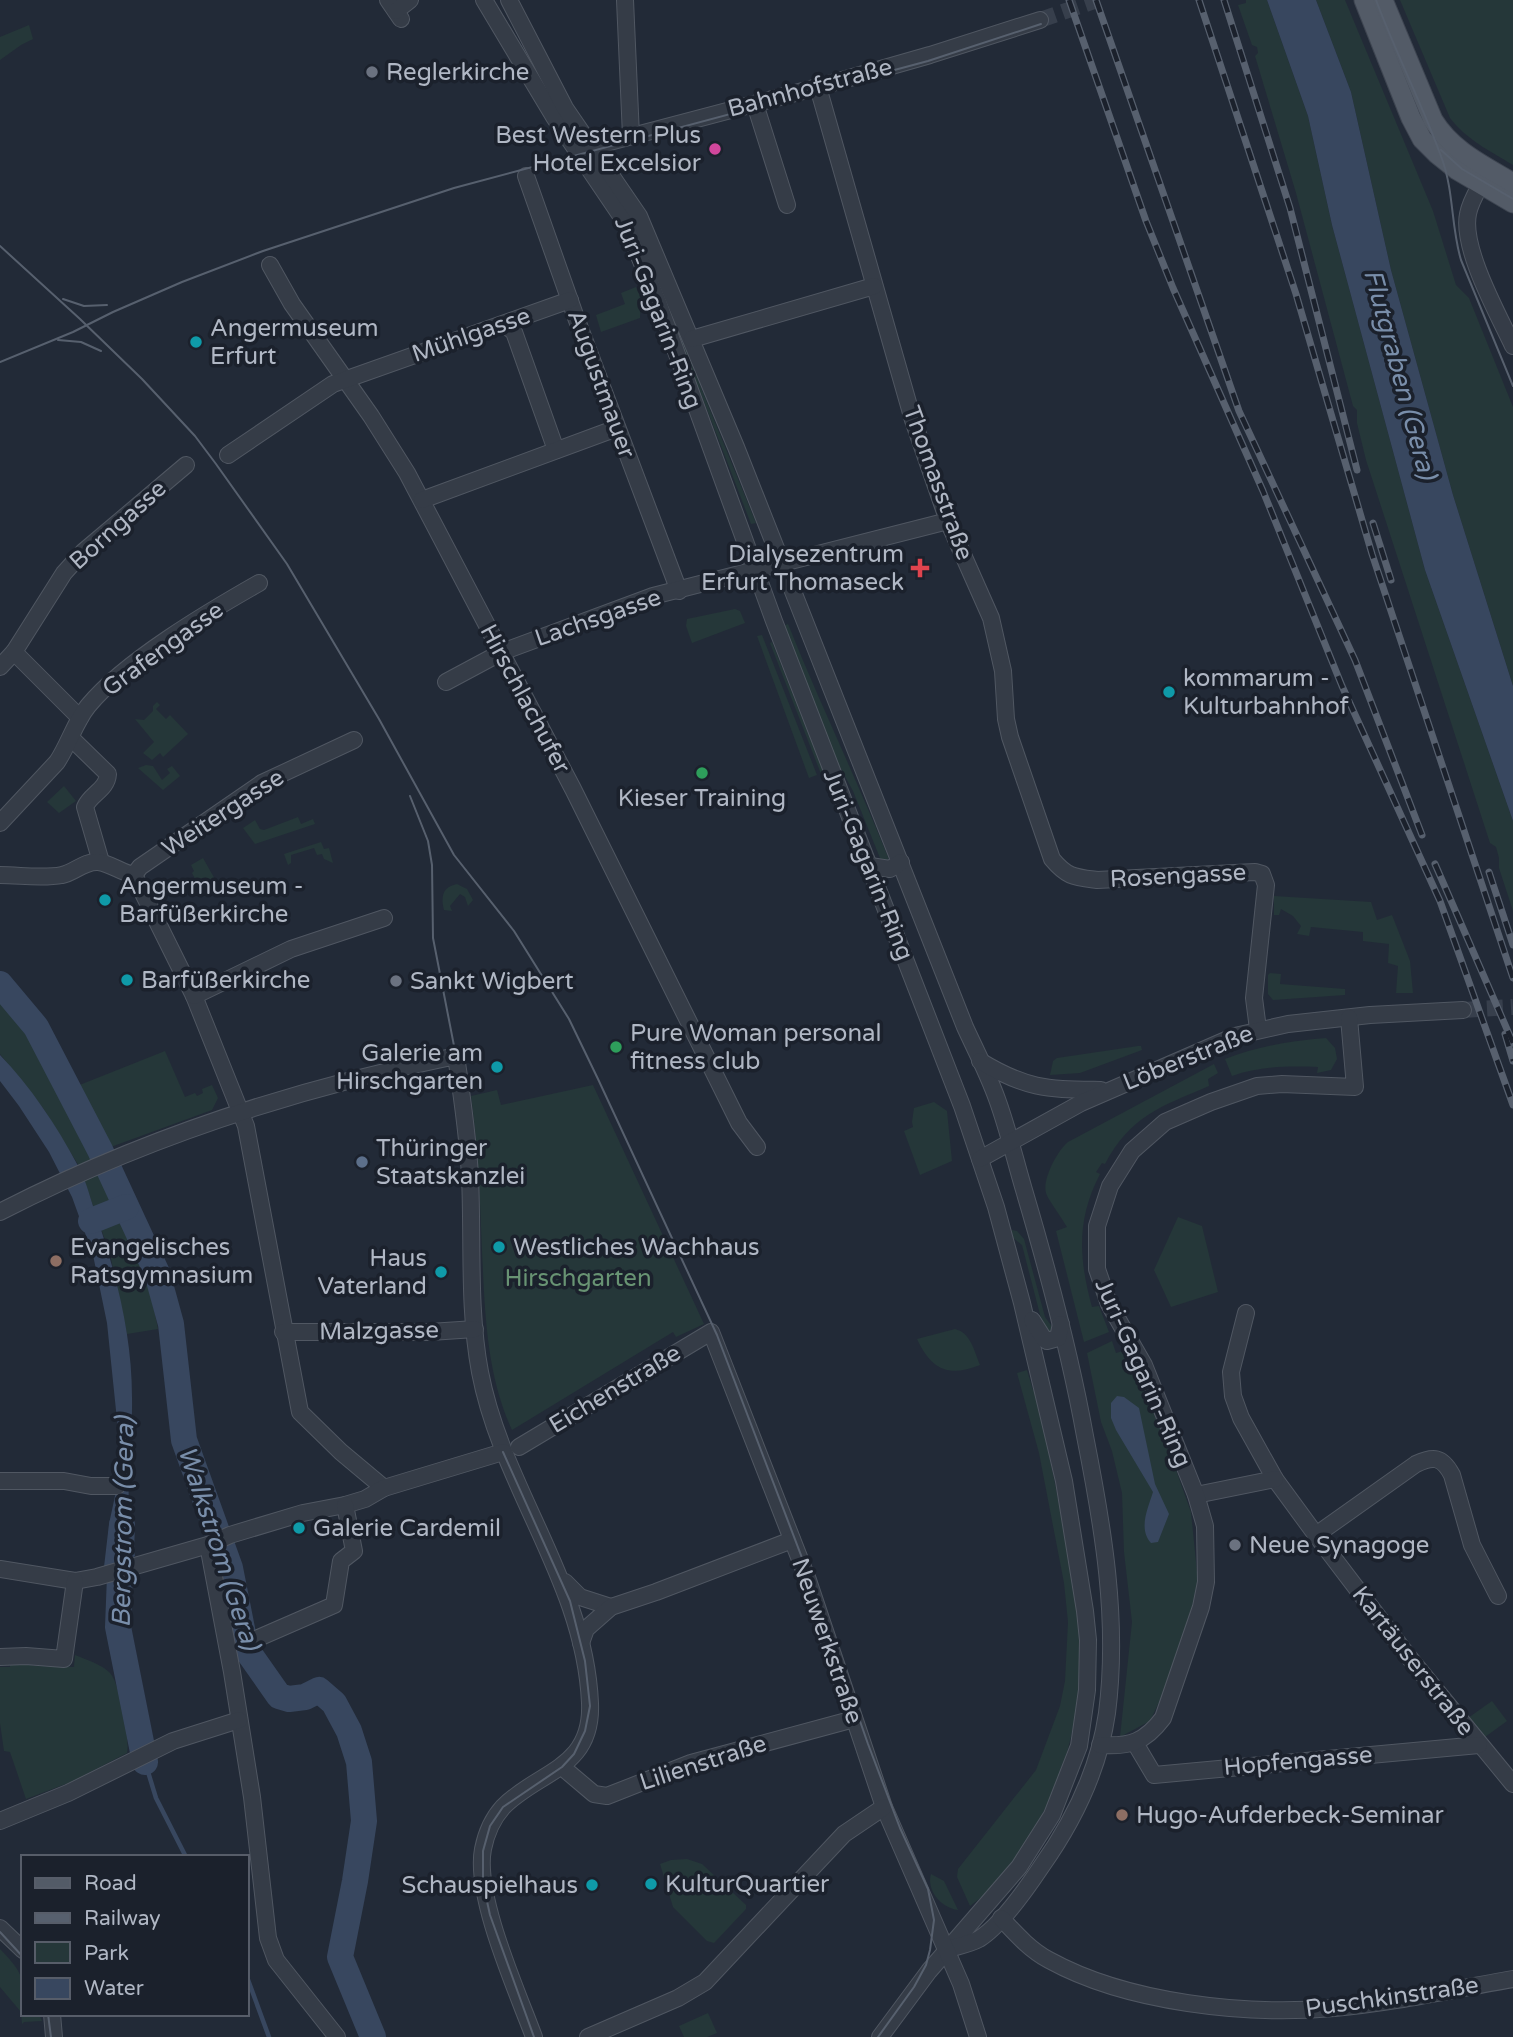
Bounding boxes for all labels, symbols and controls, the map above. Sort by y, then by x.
street label: Bahnhofstraße [725,52,895,124]
place label: Reglerkirche [386,58,529,87]
marker: Reglerkirche [364,64,380,80]
place label: Best Western Plus Hotel Excelsior [495,121,702,178]
marker: Best Western Plus Hotel Excelsior [707,141,723,157]
street label: Juri-Gagarin-Ring [608,213,708,413]
water label: Flutgraben (Gera) [1357,265,1443,484]
street label: Mühlgasse [408,301,534,369]
street label: Augustmauer [561,306,641,463]
place label: Angermuseum Erfurt [210,314,379,371]
marker: Angermuseum Erfurt [188,334,204,350]
street label: Thomasstraße [897,402,979,564]
street label: Borngasse [64,474,172,576]
place label: Dialysezentrum Erfurt Thomaseck [701,540,904,597]
marker: Dialysezentrum Erfurt Thomaseck [910,558,930,578]
street label: Lachsgasse [531,583,665,653]
street label: Grafengasse [97,595,229,703]
street label: Hirschlachufer [474,620,577,779]
place label: kommarum - Kulturbahnhof [1183,664,1350,721]
marker: kommarum - Kulturbahnhof [1161,684,1177,700]
street label: Weitergasse [157,763,289,863]
marker: Kieser Training [694,765,710,781]
street label: Juri-Gagarin-Ring [816,765,920,965]
place label: Kieser Training [618,784,786,813]
street label: Rosengasse [1109,858,1247,894]
place label: Angermuseum - Barfüßerkirche [119,872,304,929]
marker: Angermuseum - Barfüßerkirche [97,892,113,908]
place label: Barfüßerkirche [141,966,310,995]
place label: Sankt Wigbert [410,967,574,996]
marker: Barfüßerkirche [119,972,135,988]
marker: Sankt Wigbert [388,973,404,989]
place label: Pure Woman personal fitness club [630,1019,882,1076]
street label: Löberstraße [1119,1019,1257,1097]
place label: Galerie am Hirschgarten [336,1039,483,1096]
marker: Pure Woman personal fitness club [608,1039,624,1055]
marker: Galerie am Hirschgarten [489,1059,505,1075]
place label: Thüringer Staatskanzlei [376,1134,525,1191]
marker: Thüringer Staatskanzlei [354,1154,370,1170]
place label: Evangelisches Ratsgymnasium [70,1233,253,1290]
place label: Westliches Wachhaus [513,1233,759,1262]
marker: Westliches Wachhaus [491,1239,507,1255]
place label: Haus Vaterland [317,1244,427,1301]
marker: Evangelisches Ratsgymnasium [48,1253,64,1269]
marker: Haus Vaterland [433,1264,449,1280]
park label: Hirschgarten [505,1264,652,1293]
street label: Juri-Gagarin-Ring [1088,1274,1198,1472]
street label: Malzgasse [319,1315,439,1347]
street label: Eichenstraße [544,1338,686,1440]
water label: Bergstrom (Gera) [106,1414,140,1628]
water label: Walkstrom (Gera) [171,1442,267,1656]
place label: Galerie Cardemil [313,1514,501,1543]
marker: Galerie Cardemil [291,1520,307,1536]
place label: Neue Synagoge [1249,1531,1429,1560]
marker: Neue Synagoge [1227,1537,1243,1553]
street label: Neuwerkstraße [785,1554,869,1728]
street label: Kartäuserstraße [1346,1580,1480,1742]
street label: Lilienstraße [636,1729,770,1797]
street label: Hopfengasse [1222,1740,1374,1782]
place label: Hugo-Aufderbeck-Seminar [1136,1801,1445,1830]
marker: Hugo-Aufderbeck-Seminar [1114,1807,1130,1823]
legend [21,1855,248,2016]
place label: KulturQuartier [665,1870,830,1899]
text: Road [84,1871,137,1896]
place label: Schauspielhaus [401,1871,578,1900]
marker: KulturQuartier [643,1876,659,1892]
marker: Schauspielhaus [584,1877,600,1893]
text: Railway [84,1906,161,1931]
text: Park [84,1941,129,1966]
street label: Puschkinstraße [1304,1970,1480,2024]
text: Water [84,1976,144,2001]

